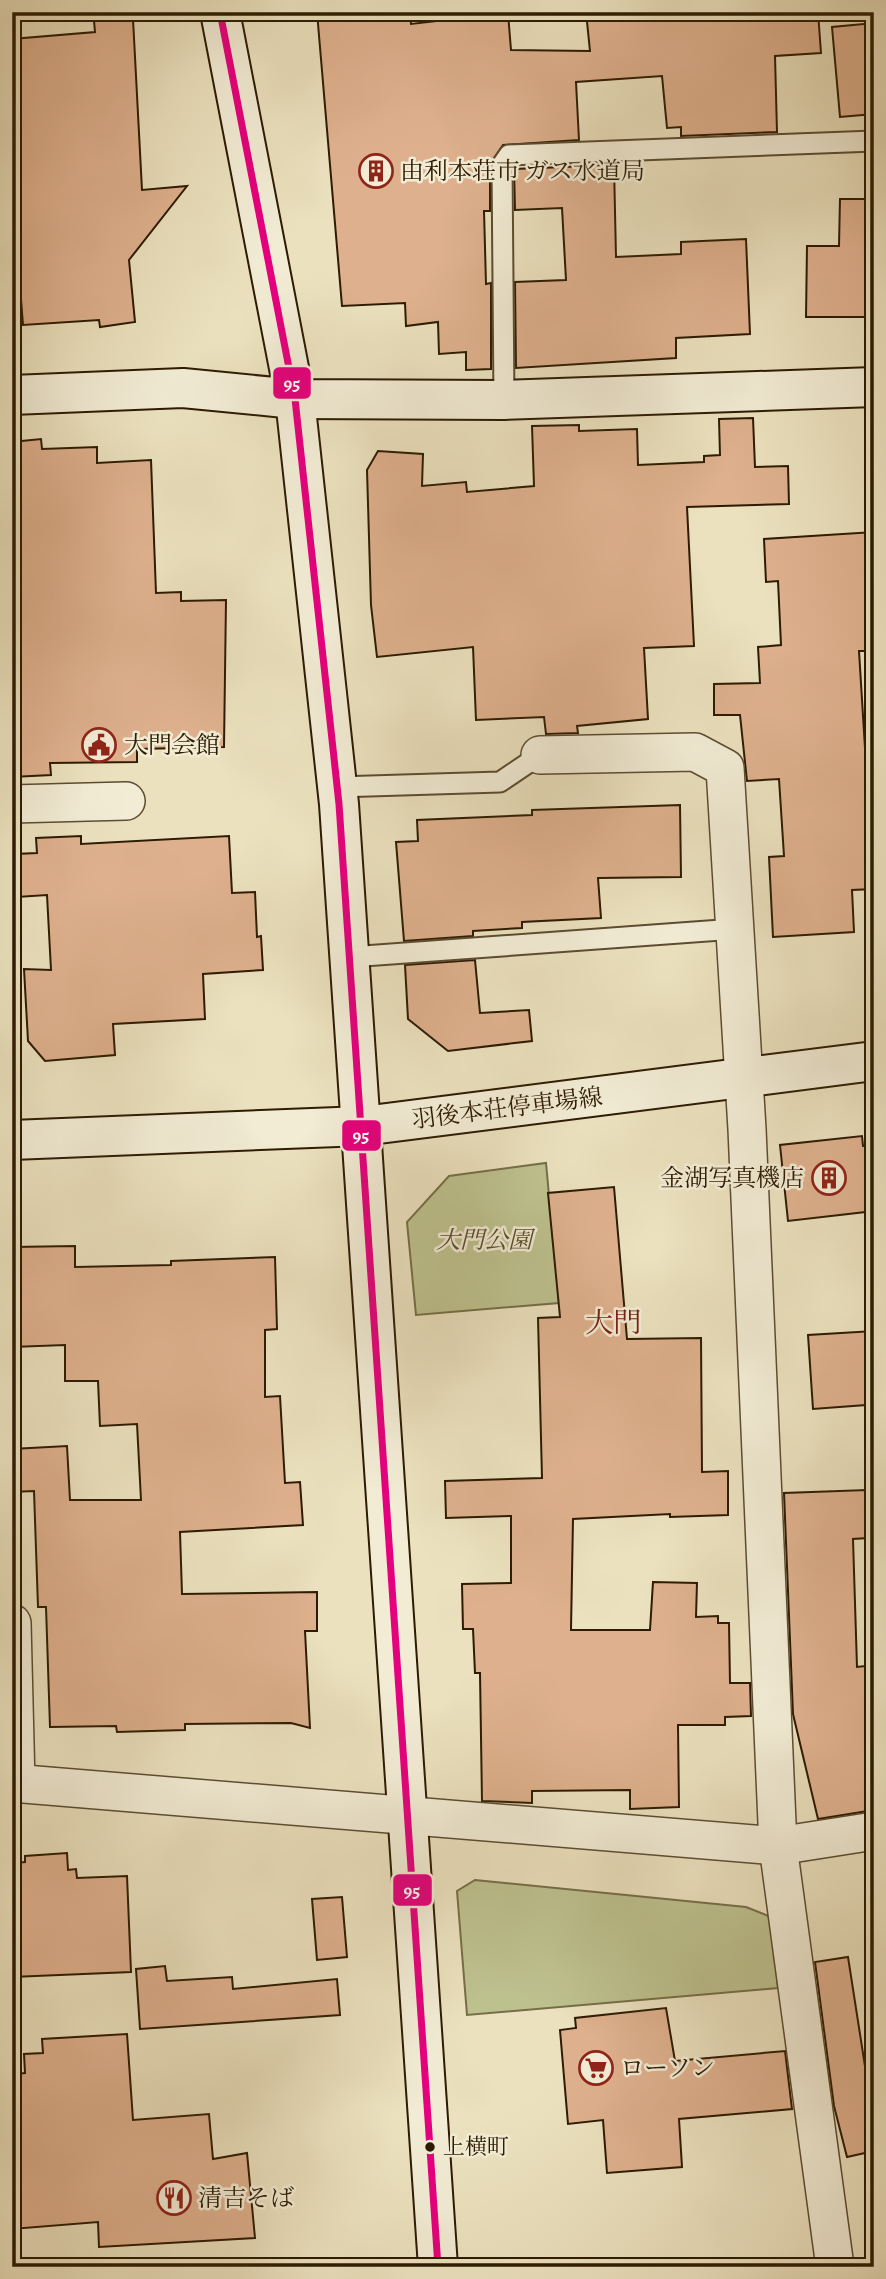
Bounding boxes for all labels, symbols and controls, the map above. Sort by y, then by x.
building icon: 由利本荘市 ガス水道局 [357,152,395,190]
place label: 由利本荘市 ガス水道局 [400,155,645,187]
line badge: 95 [272,366,312,400]
text: 95 [284,371,300,397]
public building icon: 大門会館 [80,726,118,764]
place label: 大門会館 [124,729,220,761]
street label: 羽後本荘停車場線 [410,1080,604,1136]
line badge: 95 [341,1119,382,1152]
text: 95 [353,1123,369,1149]
building icon: 金湖写真機店 [810,1159,848,1197]
place label: 金湖写真機店 [660,1162,804,1194]
park label: 大門公園 [436,1224,536,1256]
district label: 大門 [585,1304,641,1342]
line badge: 95 [392,1873,433,1907]
text: 95 [404,1878,420,1904]
supermarket icon: ローソン [577,2049,615,2087]
place label: ローソン [620,2052,715,2084]
place label: 上横町 [443,2132,509,2162]
marker: 上横町 [423,2140,437,2154]
restaurant icon: 清吉そば [155,2179,193,2217]
place label: 清吉そば [198,2182,294,2214]

